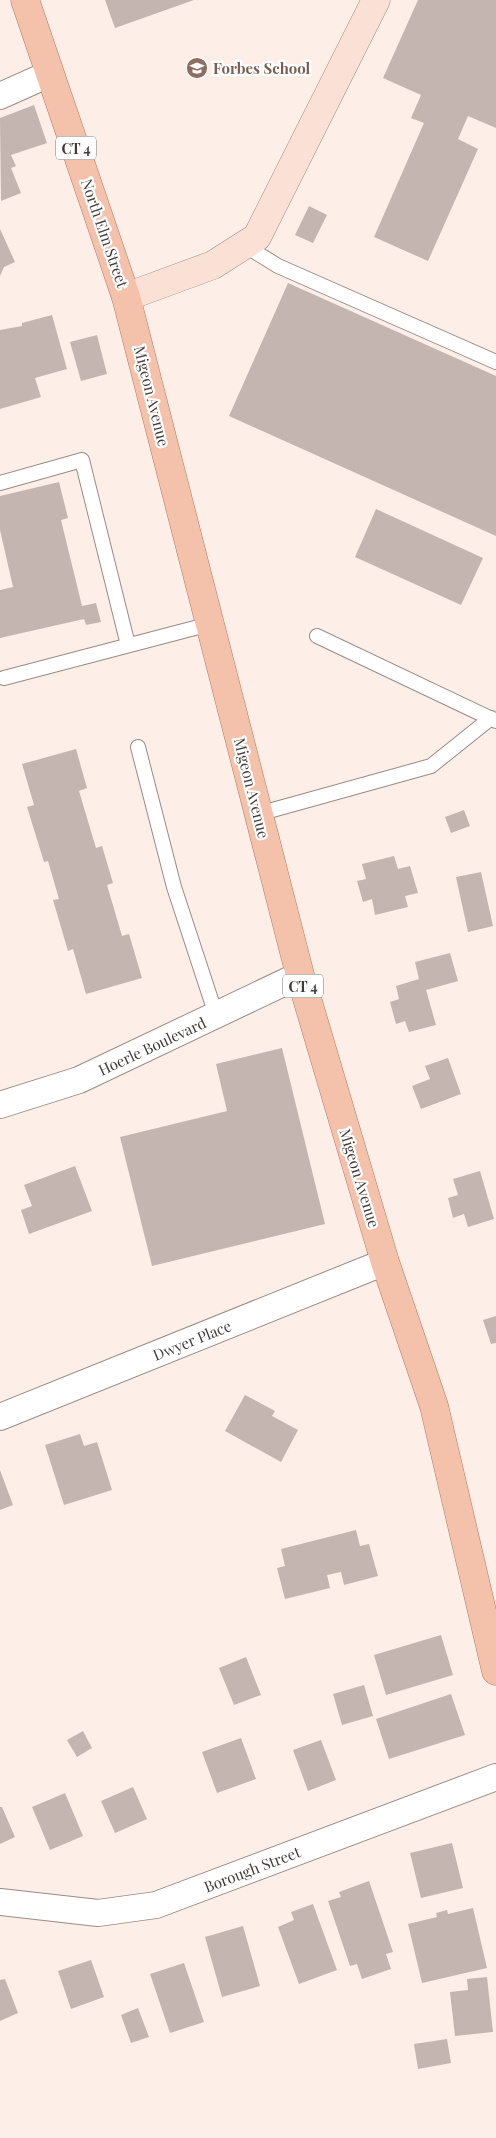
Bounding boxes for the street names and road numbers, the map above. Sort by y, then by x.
road number: CT 4 [56,136,96,160]
street label: North Elm Street [77,176,133,291]
street label: Migeon Avenue [130,344,174,448]
street label: Migeon Avenue [230,736,274,840]
road number: CT 4 [283,974,323,998]
street label: Hoerle Boulevard [95,1012,209,1080]
street label: Migeon Avenue [335,1126,385,1230]
street label: Dwyer Place [150,1315,234,1365]
street label: Borough Street [201,1841,304,1897]

